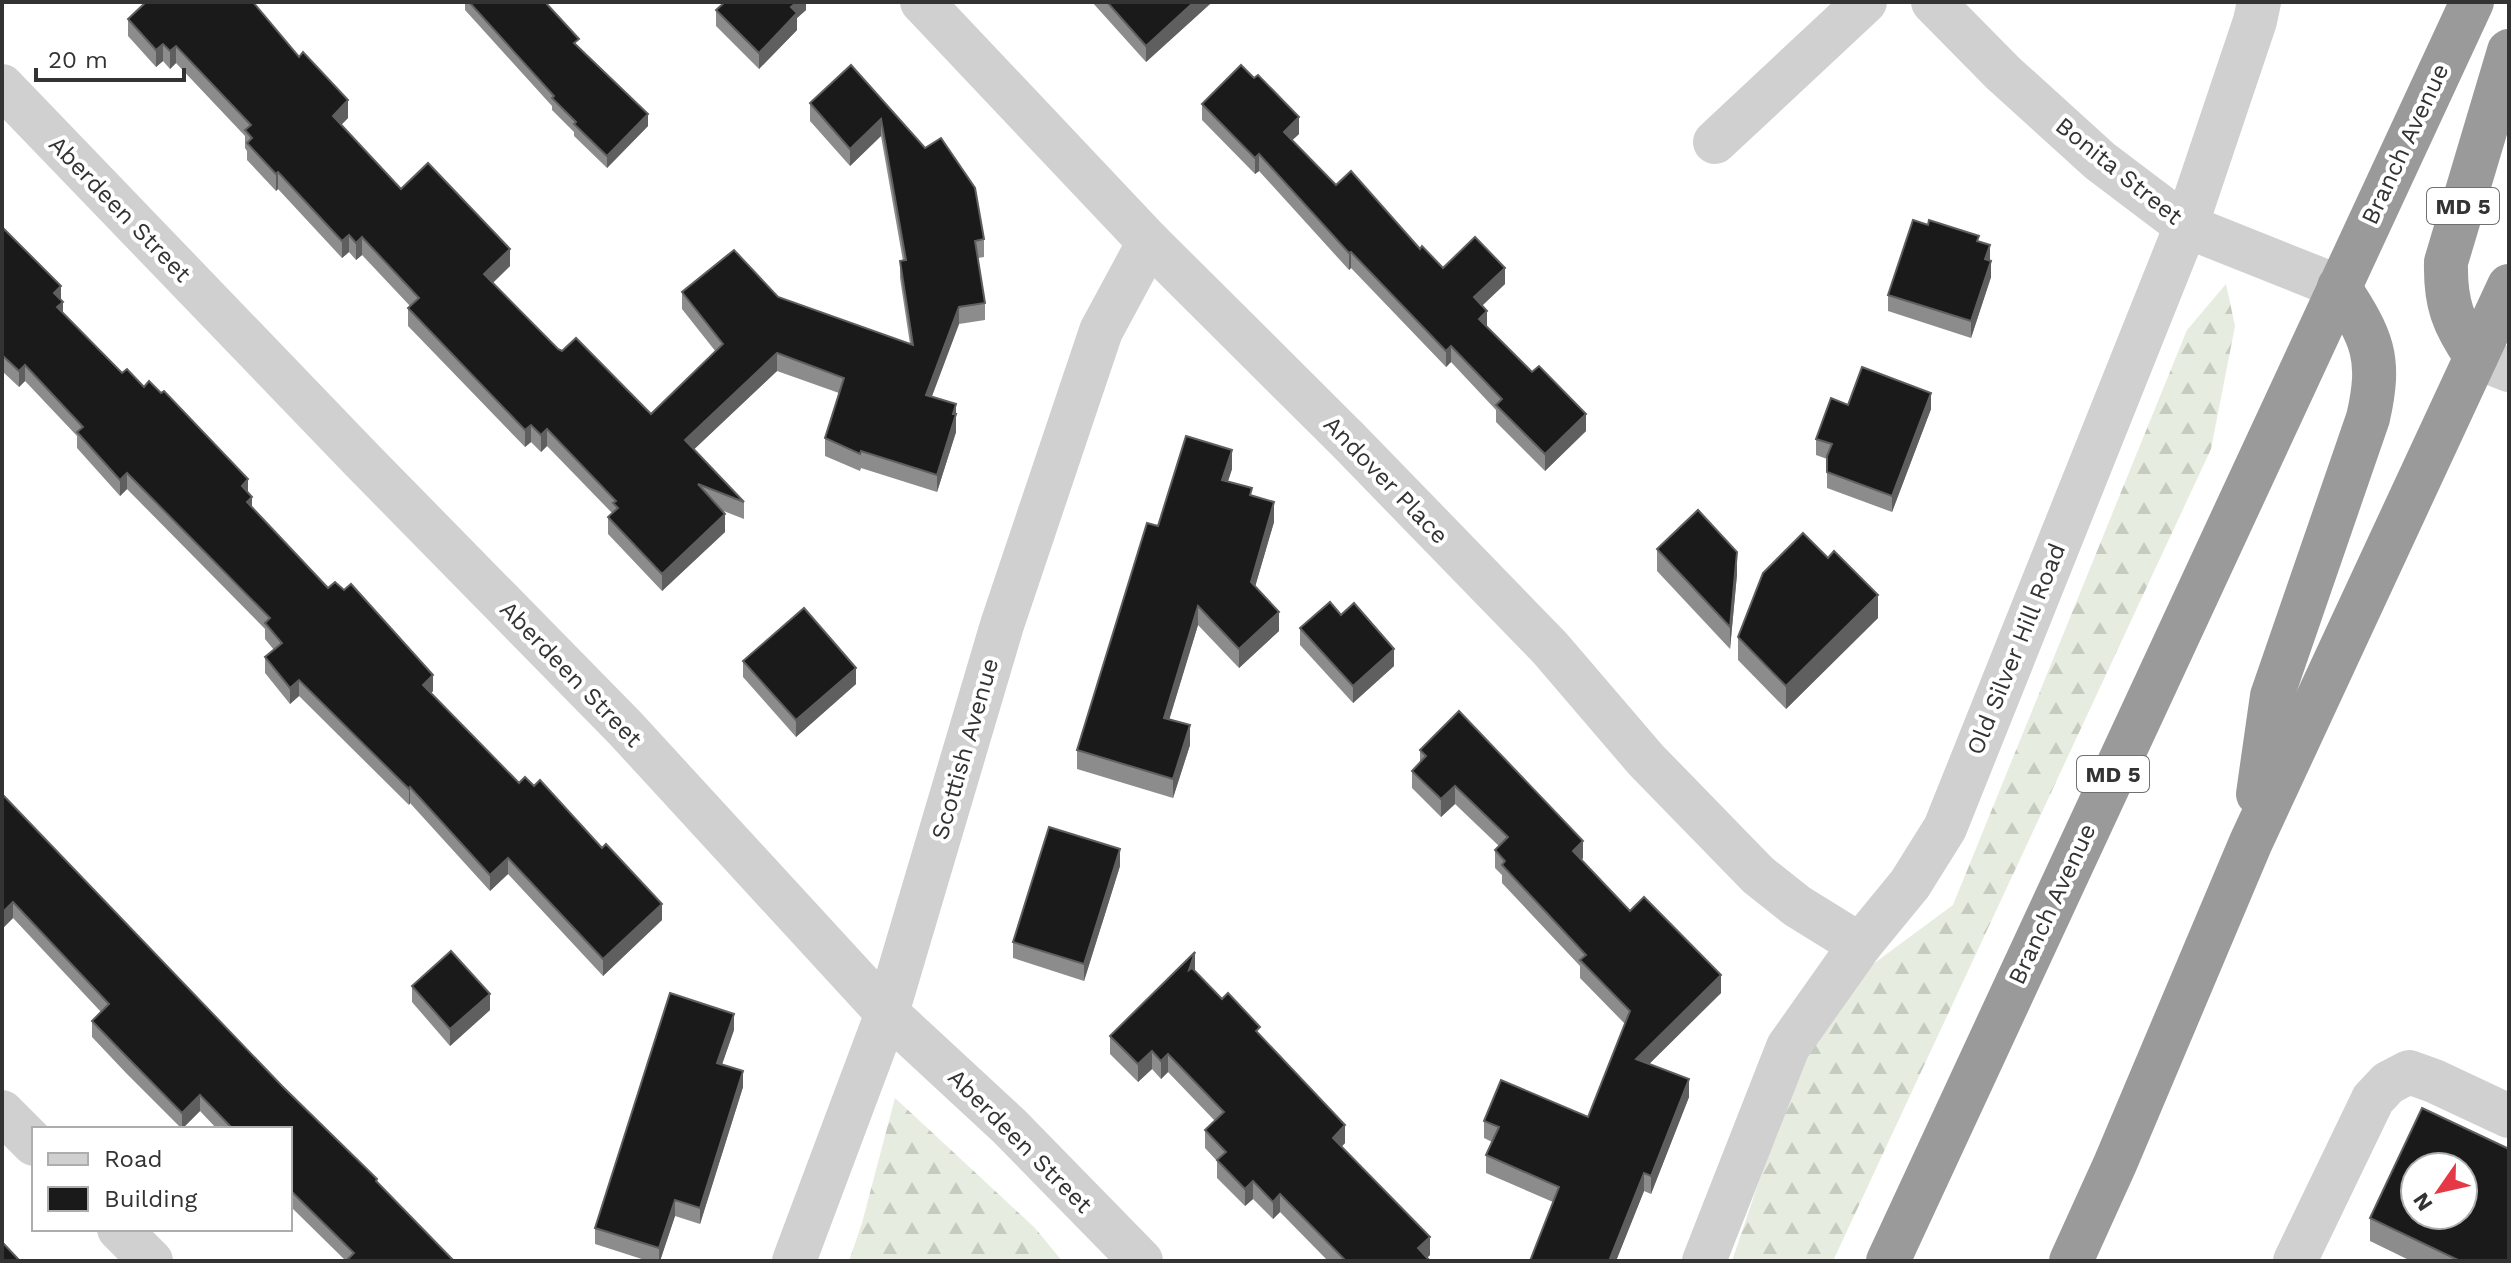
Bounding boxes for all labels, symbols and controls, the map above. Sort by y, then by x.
scale bar [36,32,184,82]
text: 20 m [48,46,108,74]
street label: Branch Avenue [2356,59,2454,229]
street label: Bonita Street [2050,111,2188,231]
street label: Aberdeen Street [43,130,197,288]
road number: MD 5 [2427,188,2499,224]
street label: Andover Place [1318,410,1454,550]
street label: Old Silver Hill Road [1961,539,2071,759]
street label: Aberdeen Street [494,595,648,753]
street label: Scottish Avenue [926,655,1004,843]
road number: MD 5 [2077,756,2149,792]
street label: Branch Avenue [2003,819,2101,989]
street label: Aberdeen Street [942,1063,1098,1219]
legend [32,1127,292,1231]
text: Road [104,1145,163,1173]
north arrow [2399,1151,2479,1231]
text: Building [104,1185,197,1213]
text: N [2408,1188,2438,1216]

